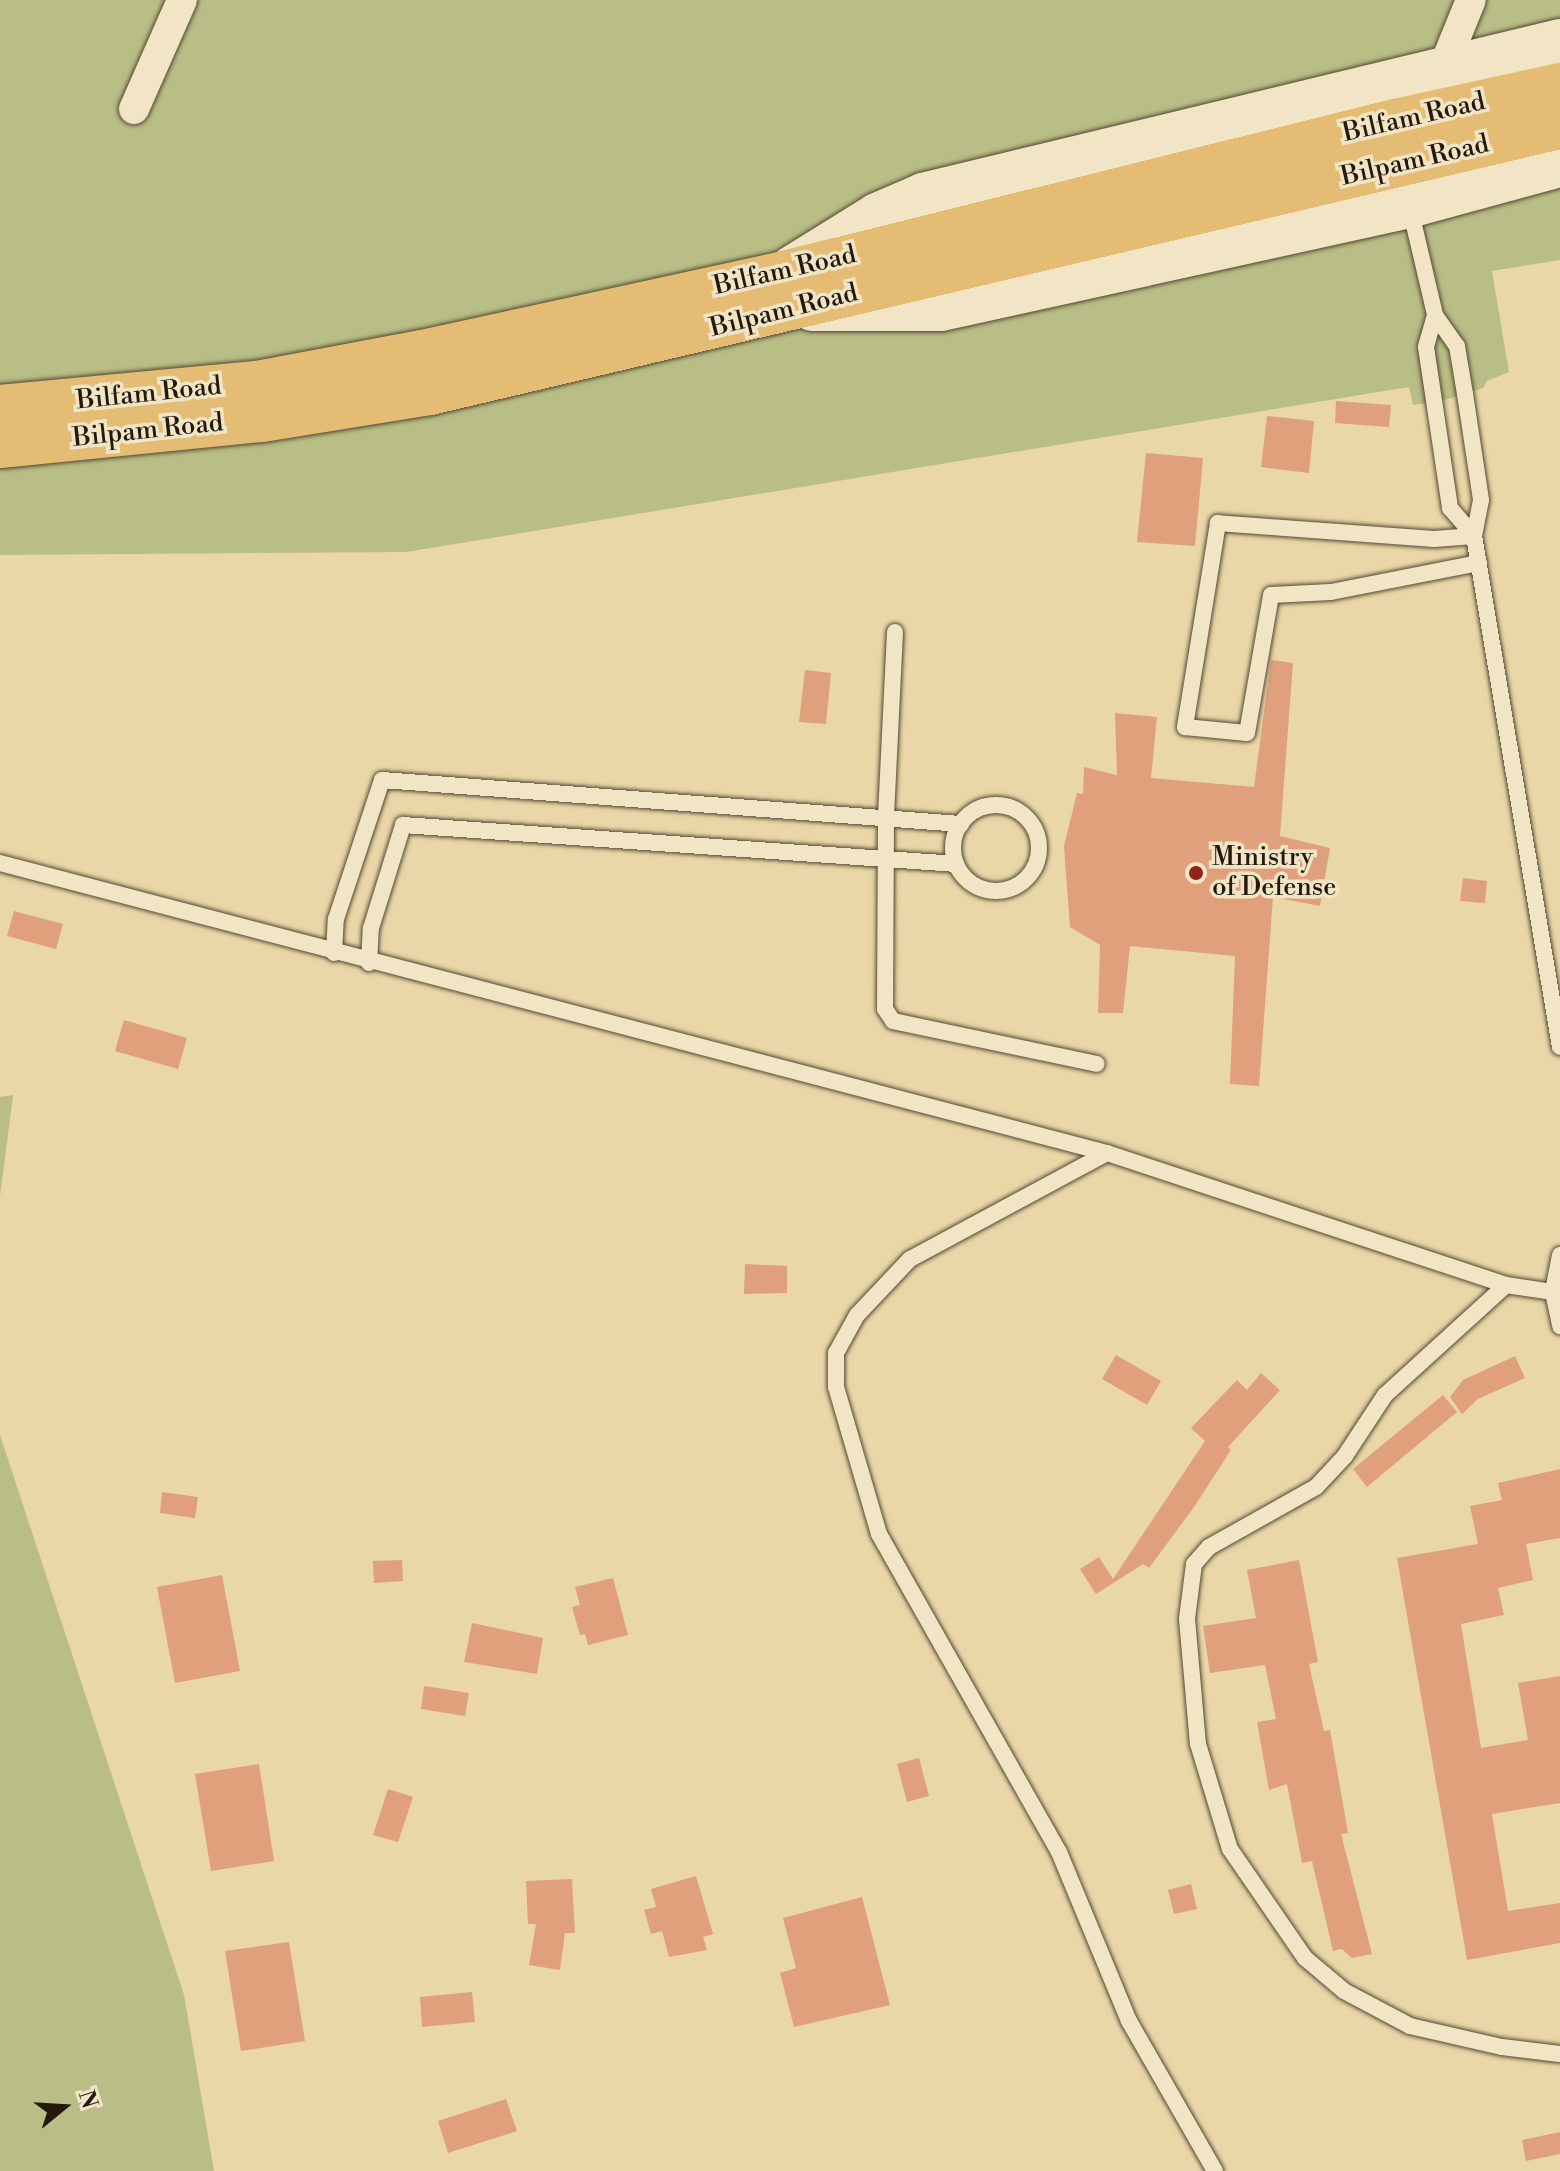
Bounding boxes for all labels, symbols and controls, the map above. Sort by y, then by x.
street label: Bilfam Road [1340,86,1488,150]
street label: Bilpam Road [1338,129,1492,193]
street label: Bilfam Road [711,239,859,303]
street label: Bilpam Road [707,278,861,344]
street label: Bilfam Road [75,371,223,417]
street label: Bilpam Road [71,408,225,454]
place label: Ministry of Defense [1212,842,1336,904]
marker: Ministry of Defense [1187,864,1205,882]
north arrow [24,2067,104,2147]
text: N [72,2087,103,2112]

